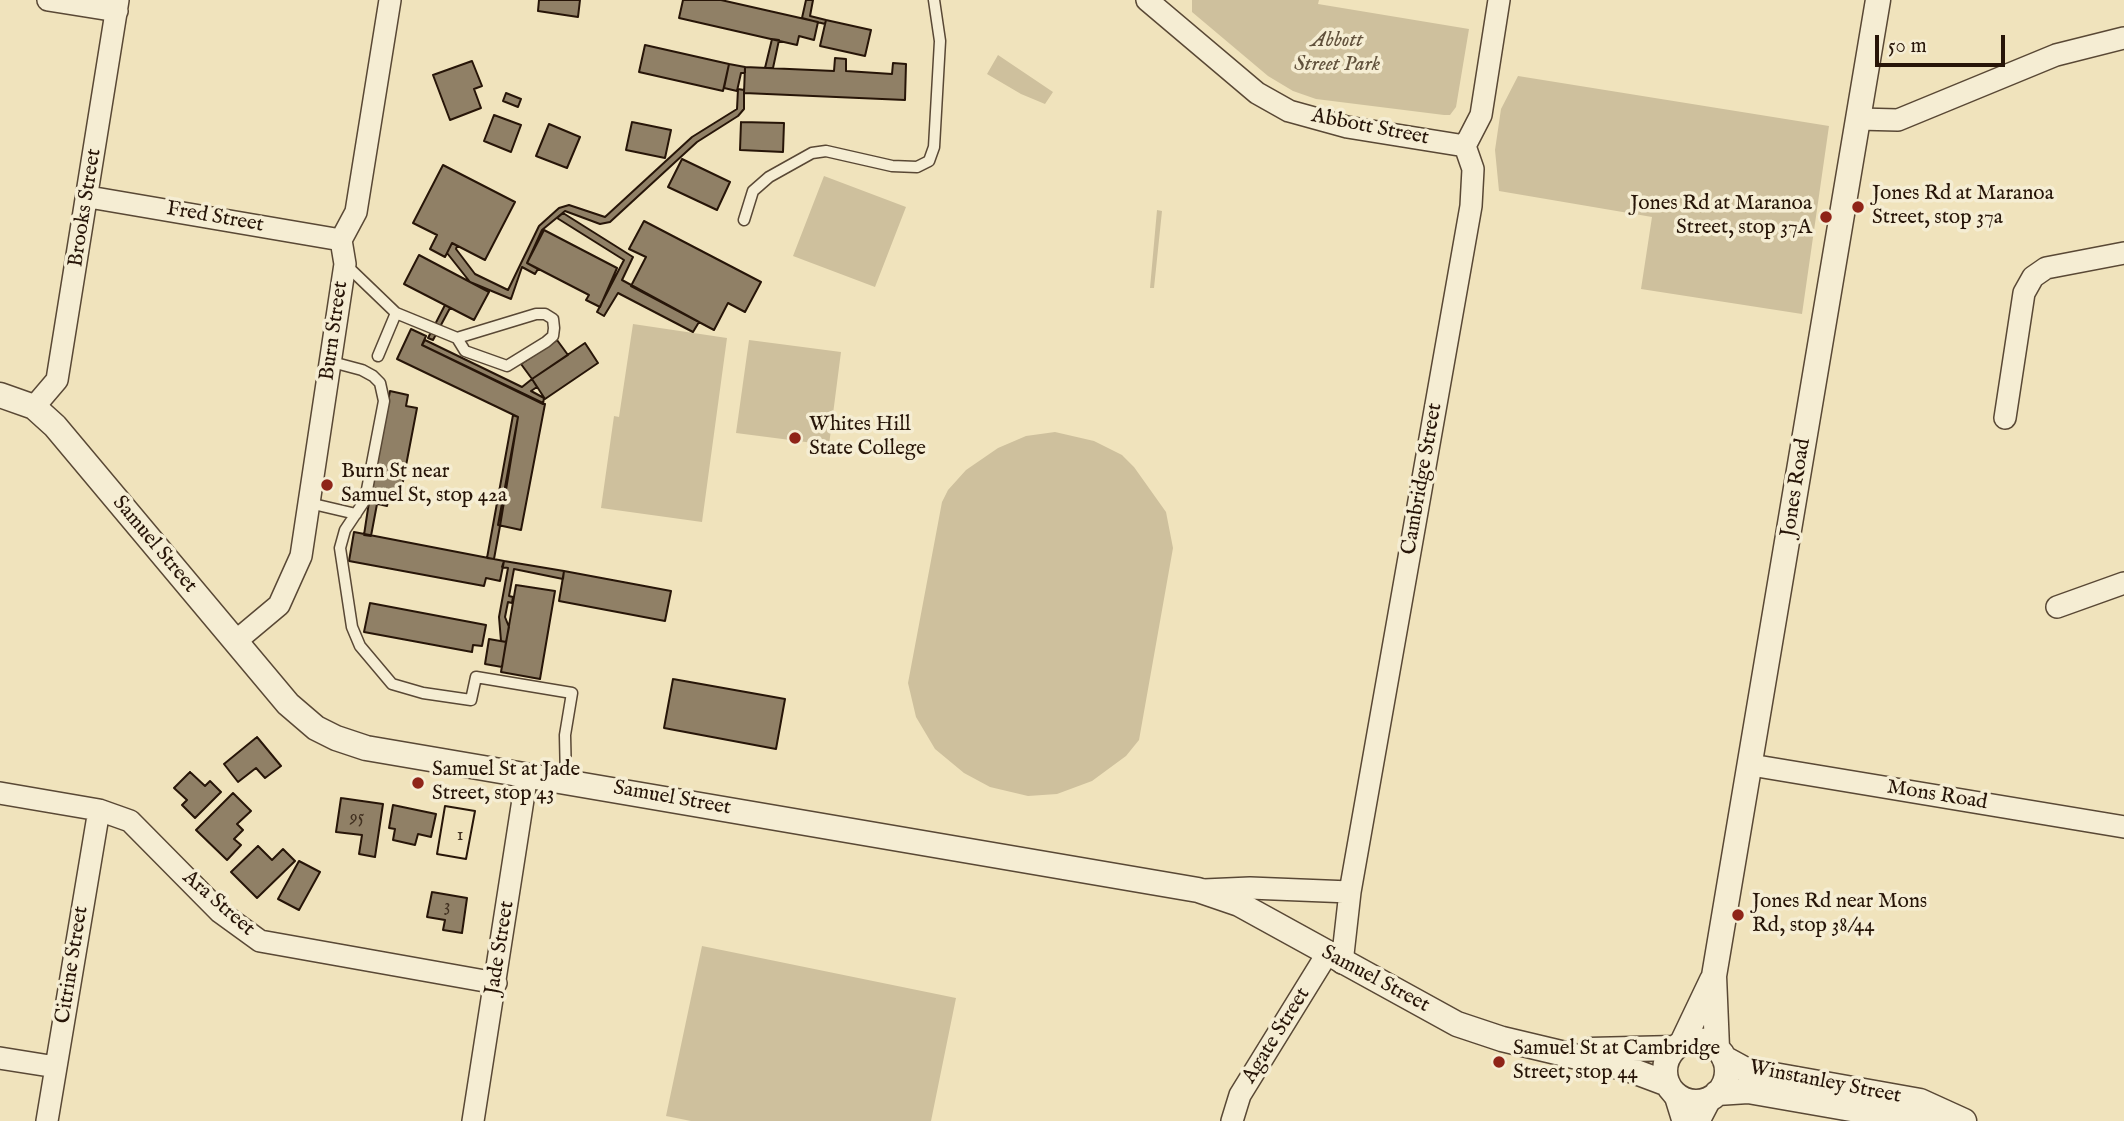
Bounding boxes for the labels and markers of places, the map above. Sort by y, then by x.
place label: Jones Rd at Maranoa Street, stop 37a [1872,182,2054,232]
place label: Jones Rd at Maranoa Street, stop 37A [1630,192,1812,242]
marker: Jones Rd at Maranoa Street, stop 37a [1850,199,1866,215]
marker: Jones Rd at Maranoa Street, stop 37A [1818,209,1834,225]
place label: Whites Hill State College [809,413,926,463]
marker: Whites Hill State College [787,430,803,446]
place label: Burn St near Samuel St, stop 42a [341,460,507,510]
marker: Burn St near Samuel St, stop 42a [319,477,335,493]
place label: Samuel St at Jade Street, stop 43 [432,758,580,808]
marker: Samuel St at Jade Street, stop 43 [410,775,426,791]
place label: Jones Rd near Mons Rd, stop 38/44 [1752,890,1927,940]
marker: Jones Rd near Mons Rd, stop 38/44 [1730,907,1746,923]
place label: Samuel St at Cambridge Street, stop 44 [1513,1037,1720,1087]
marker: Samuel St at Cambridge Street, stop 44 [1491,1054,1507,1070]

